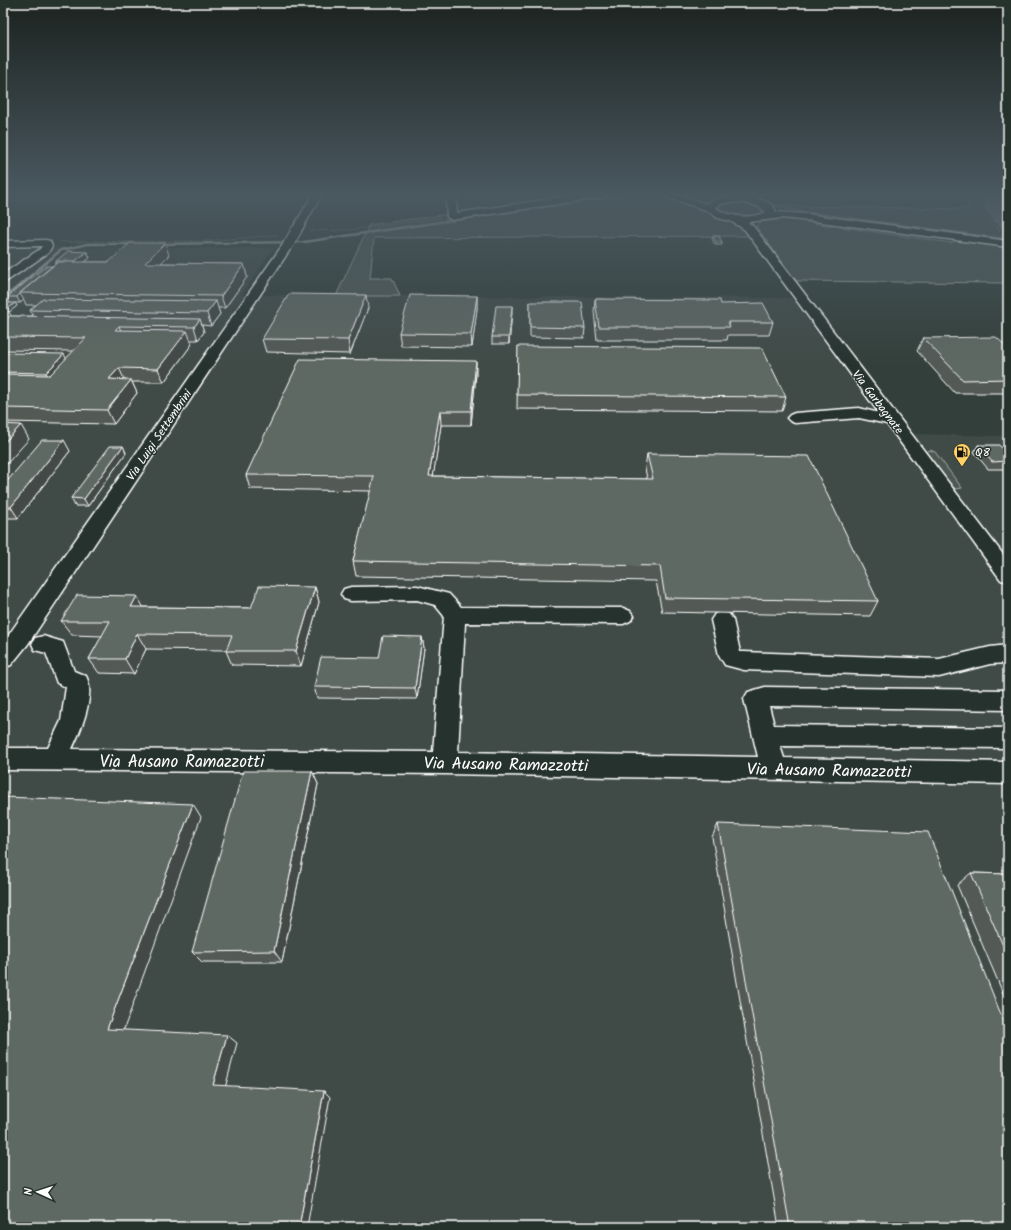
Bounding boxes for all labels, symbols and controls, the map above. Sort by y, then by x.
street label: Via Garbagnate [847,366,909,439]
street label: Via Luigi Settembrini [122,385,198,485]
fuel station icon: Q8 [952,442,972,467]
place label: Q8 [975,443,991,462]
street label: Via Ausano Ramazzotti [100,749,265,776]
street label: Via Ausano Ramazzotti [424,751,589,780]
street label: Via Ausano Ramazzotti [747,757,912,786]
north arrow [18,1172,58,1212]
text: N [20,1188,38,1195]

